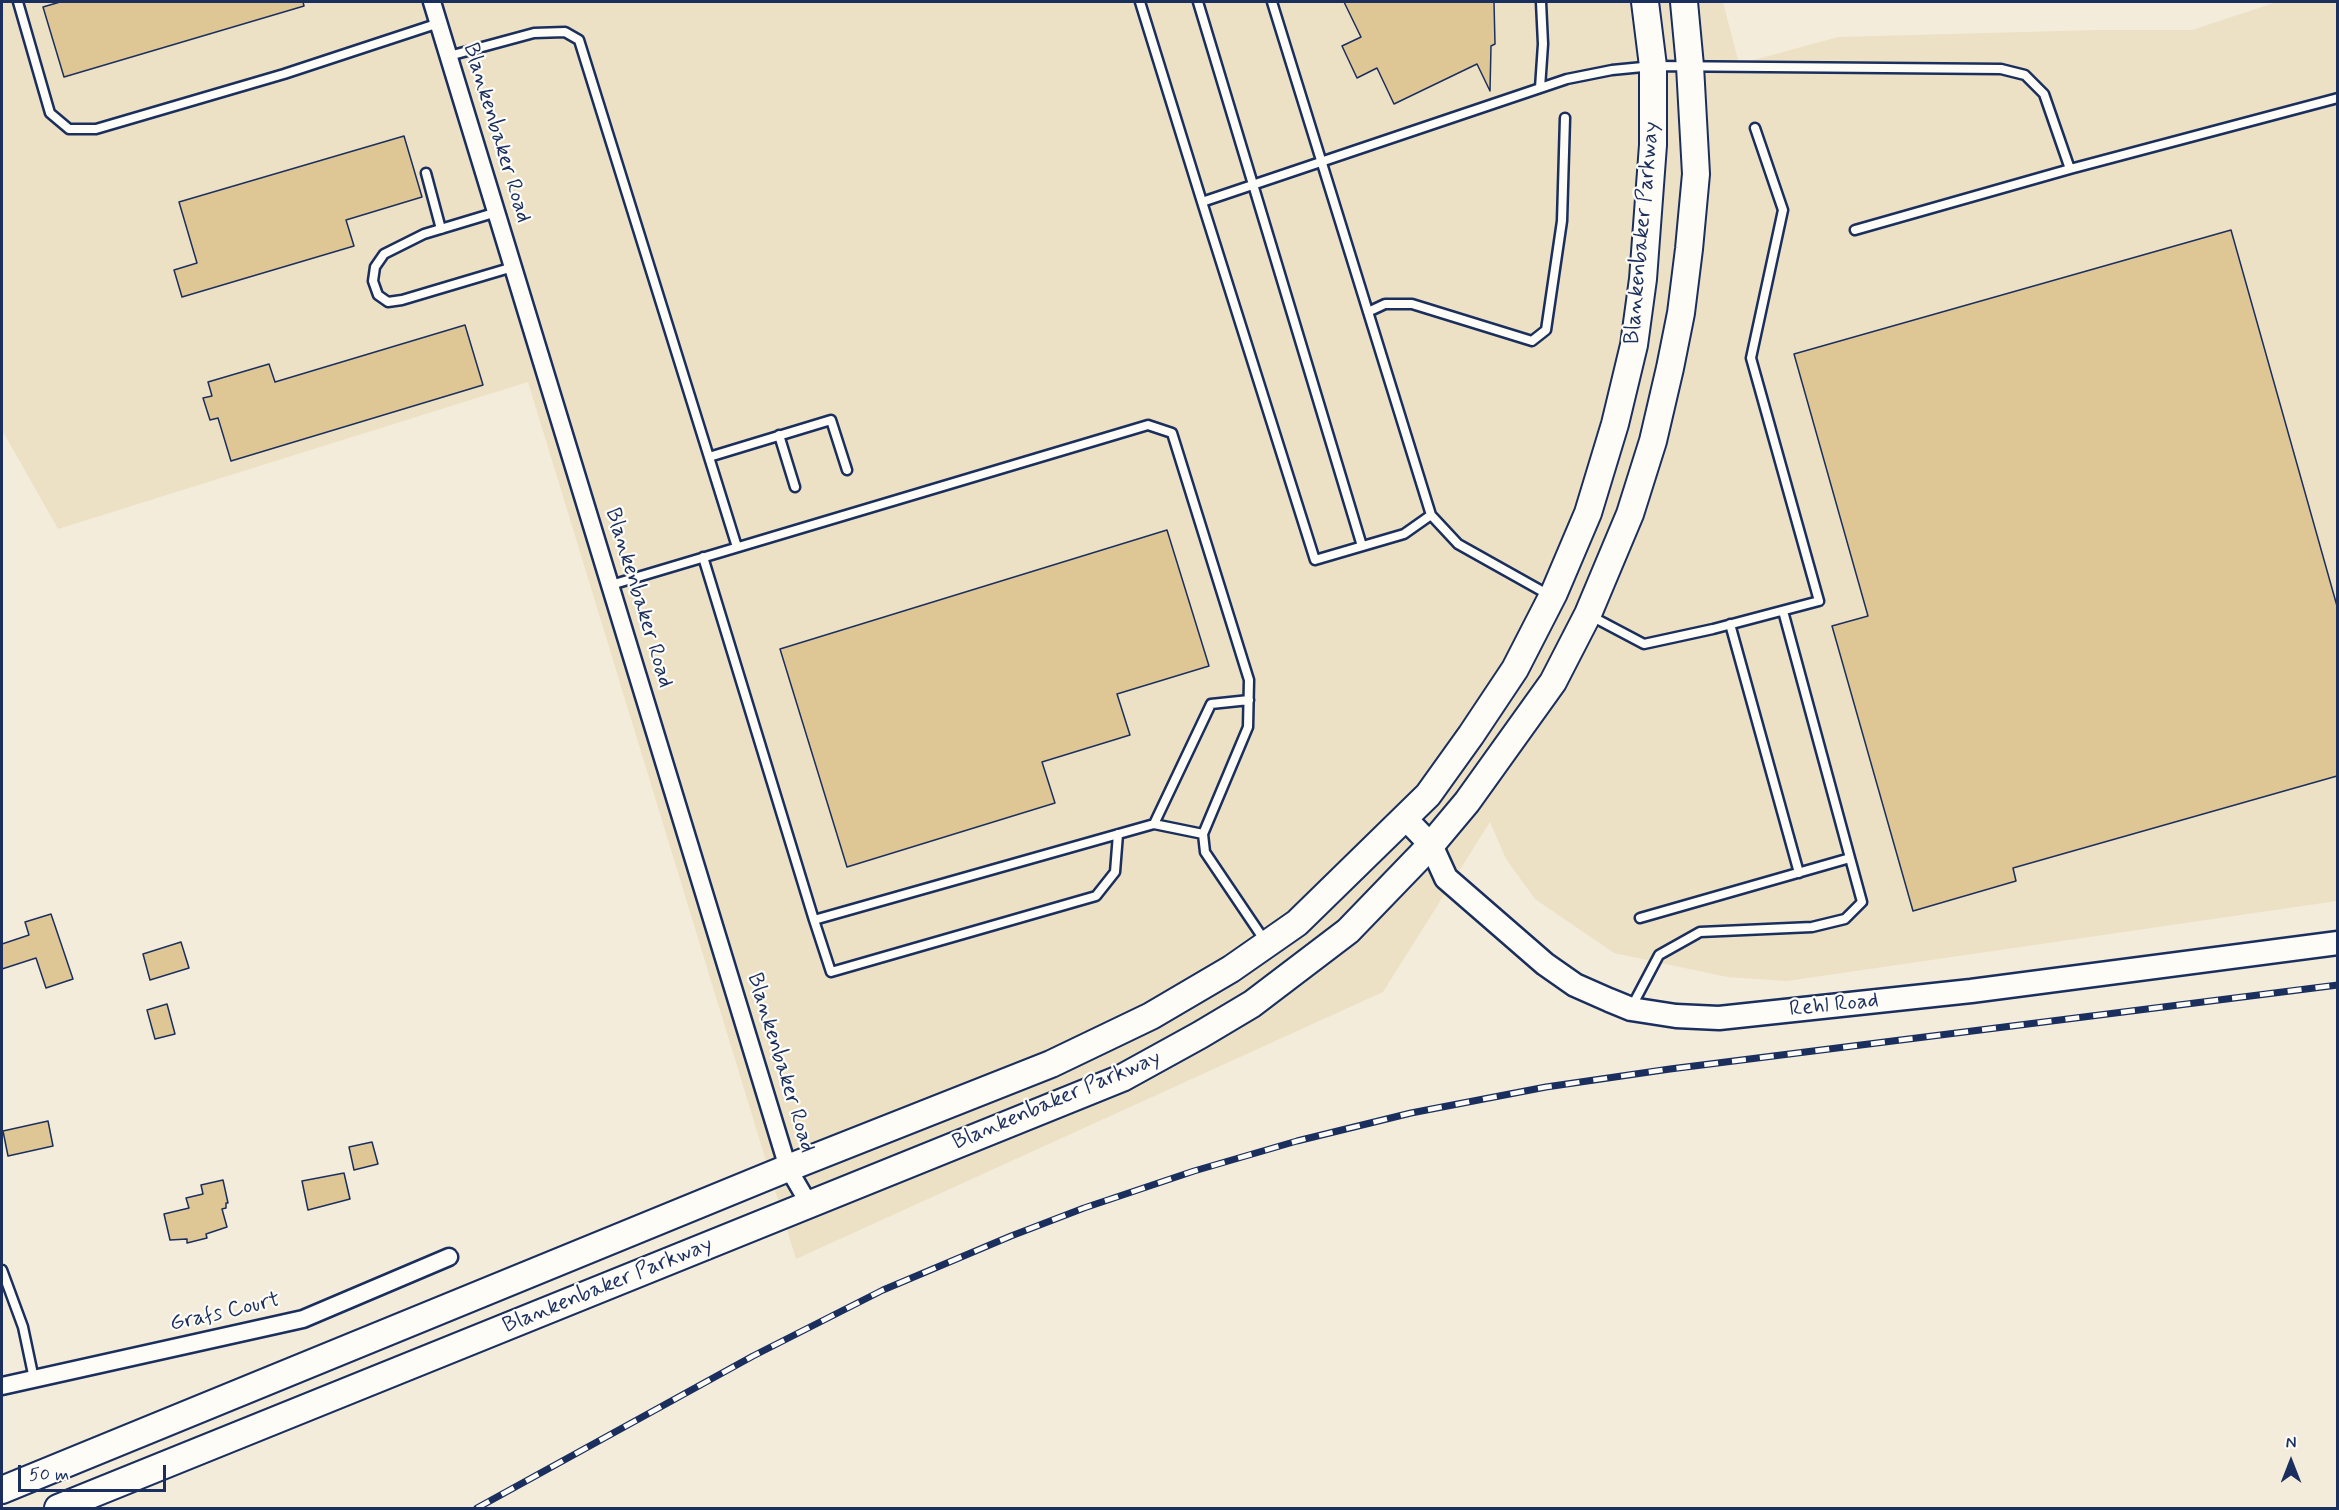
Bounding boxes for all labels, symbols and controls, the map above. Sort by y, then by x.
street label: Blankenbaker Road [456,40,536,226]
street label: Blankenbaker Parkway [1620,121,1666,345]
street label: Blankenbaker Road [598,505,678,691]
street label: Blankenbaker Road [740,970,820,1156]
street label: Rehl Road [1788,988,1880,1024]
street label: Blankenbaker Parkway [949,1045,1165,1157]
street label: Blankenbaker Parkway [499,1232,717,1340]
street label: Grafs Court [168,1288,282,1338]
north arrow [2261,1432,2321,1492]
text: N [2286,1433,2296,1454]
scale bar [21,1453,170,1491]
text: 50 m [29,1463,69,1487]

